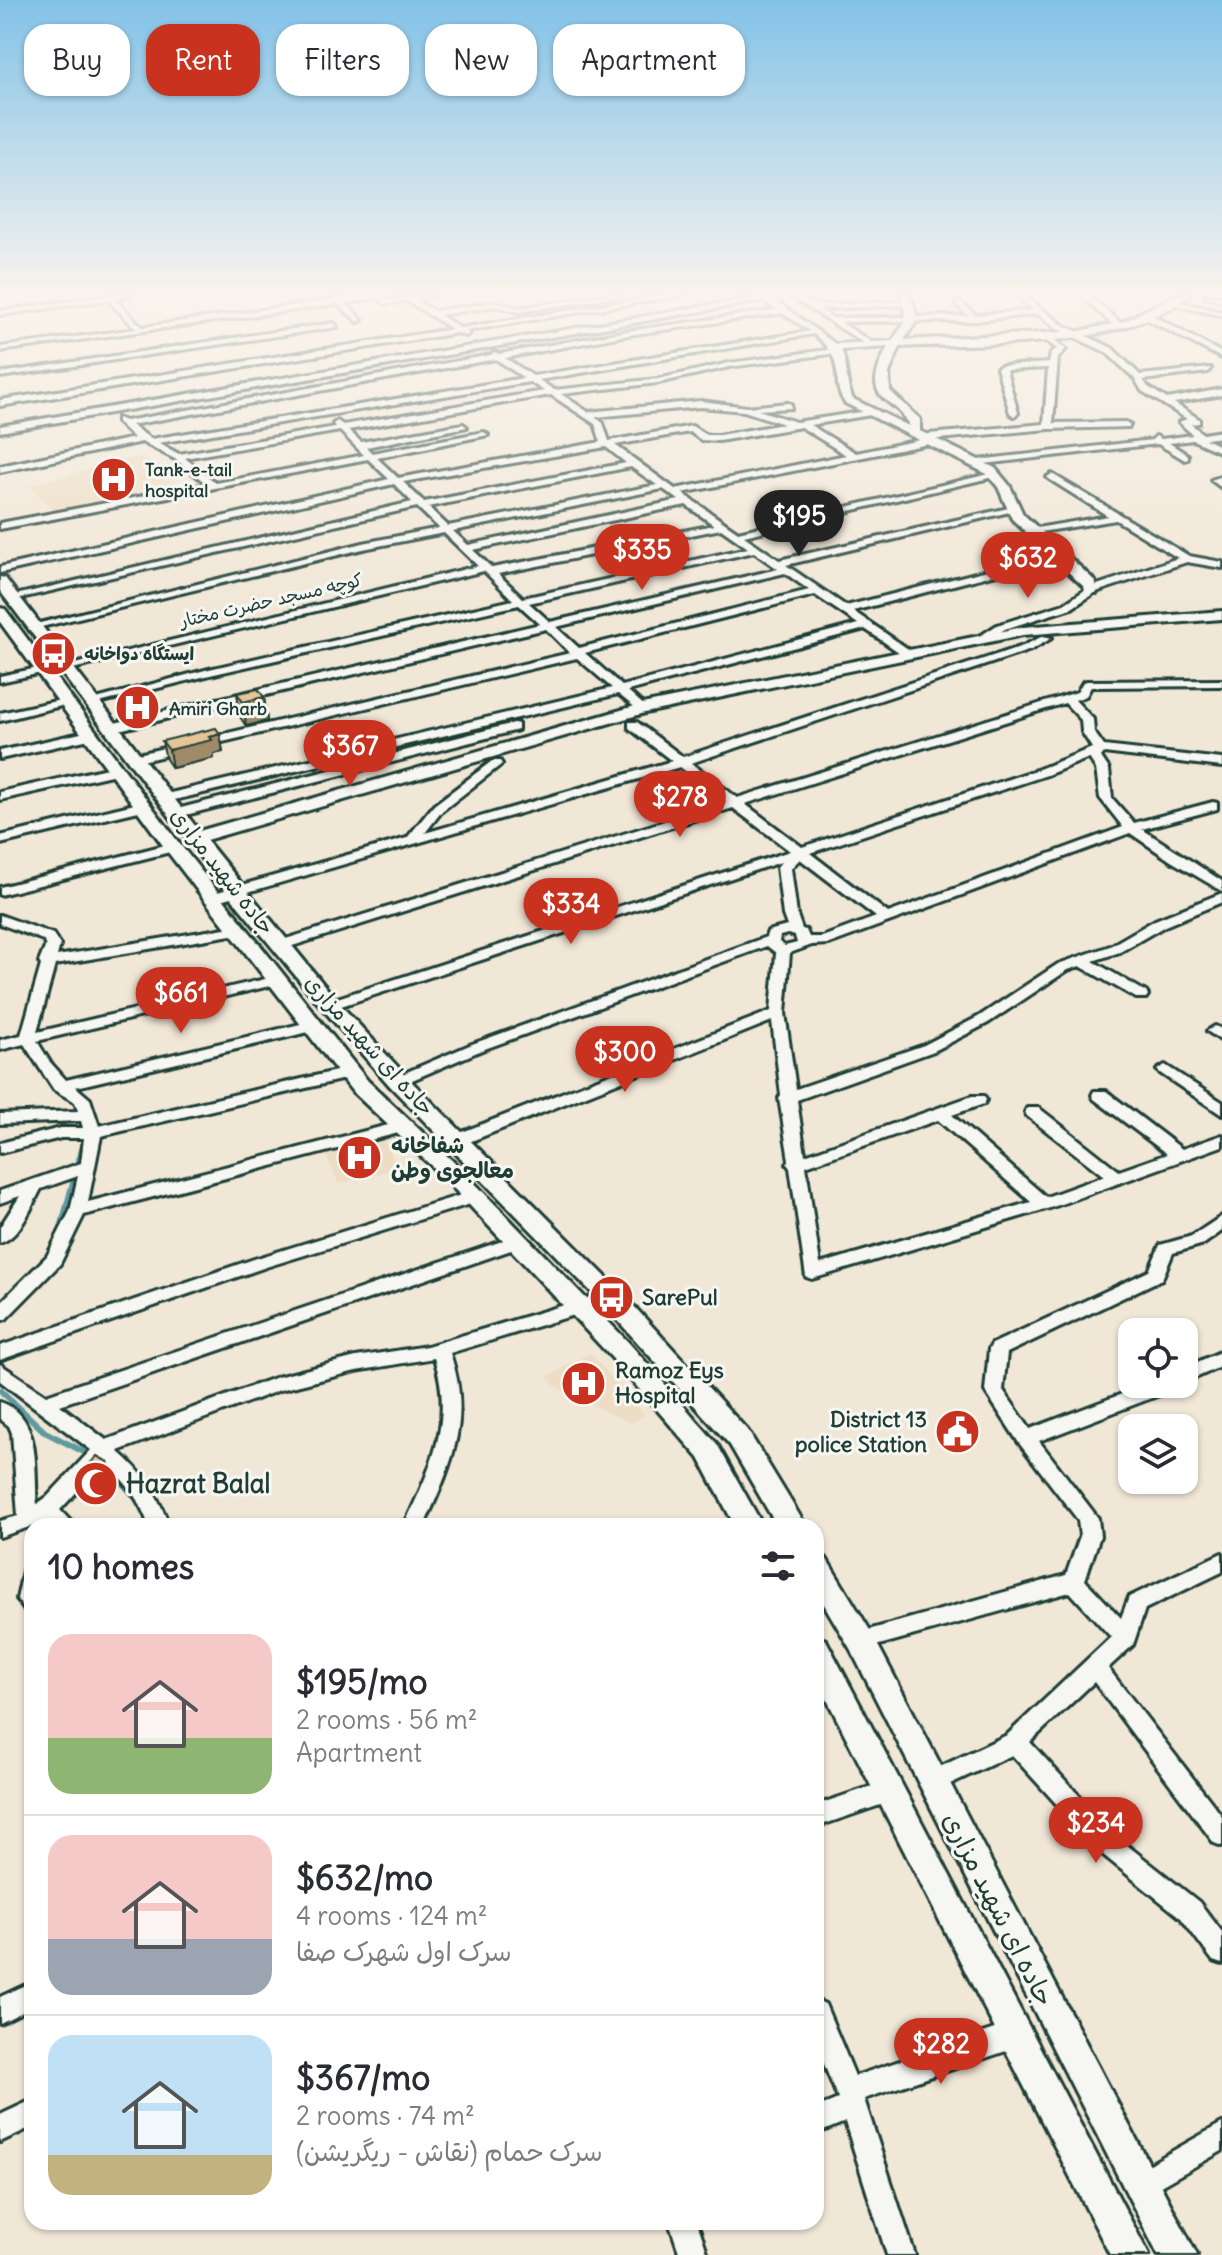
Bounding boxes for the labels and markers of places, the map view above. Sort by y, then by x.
hospital icon: Tank-e-tail hospital [90,455,138,503]
place label: Tank-e-tail hospital [145,458,232,502]
pin: $195 [752,490,846,558]
pin: $335 [595,524,689,592]
pin: $632 [981,532,1075,600]
bus stop icon: ایستگاه دواخانه [29,629,77,677]
place label: ایستگاه دواخانه [84,642,194,665]
hospital icon: Amiri Gharb [114,684,162,732]
place label: Amiri Gharb [169,697,267,720]
pin: $367 [303,720,397,788]
pin: $278 [633,771,727,839]
pin: $334 [524,878,618,946]
pin: $661 [134,967,228,1035]
pin: $300 [578,1026,672,1094]
place label: شفاخانه معالجوی وطن [391,1131,514,1185]
hospital icon: شفاخانه معالجوی وطن [336,1134,384,1182]
bus stop icon: SarePul [587,1273,635,1321]
place label: SarePul [642,1283,718,1311]
place label: Ramoz Eys Hospital [615,1356,724,1409]
hospital icon: Ramoz Eys Hospital [560,1359,608,1407]
place label: District 13 police Station [795,1405,927,1458]
public building icon: District 13 police Station [934,1408,982,1456]
mosque icon: Hazrat Balal [71,1459,119,1507]
place label: Hazrat Balal [126,1467,270,1500]
pin: $234 [1049,1797,1143,1865]
pin: $282 [894,2018,988,2086]

